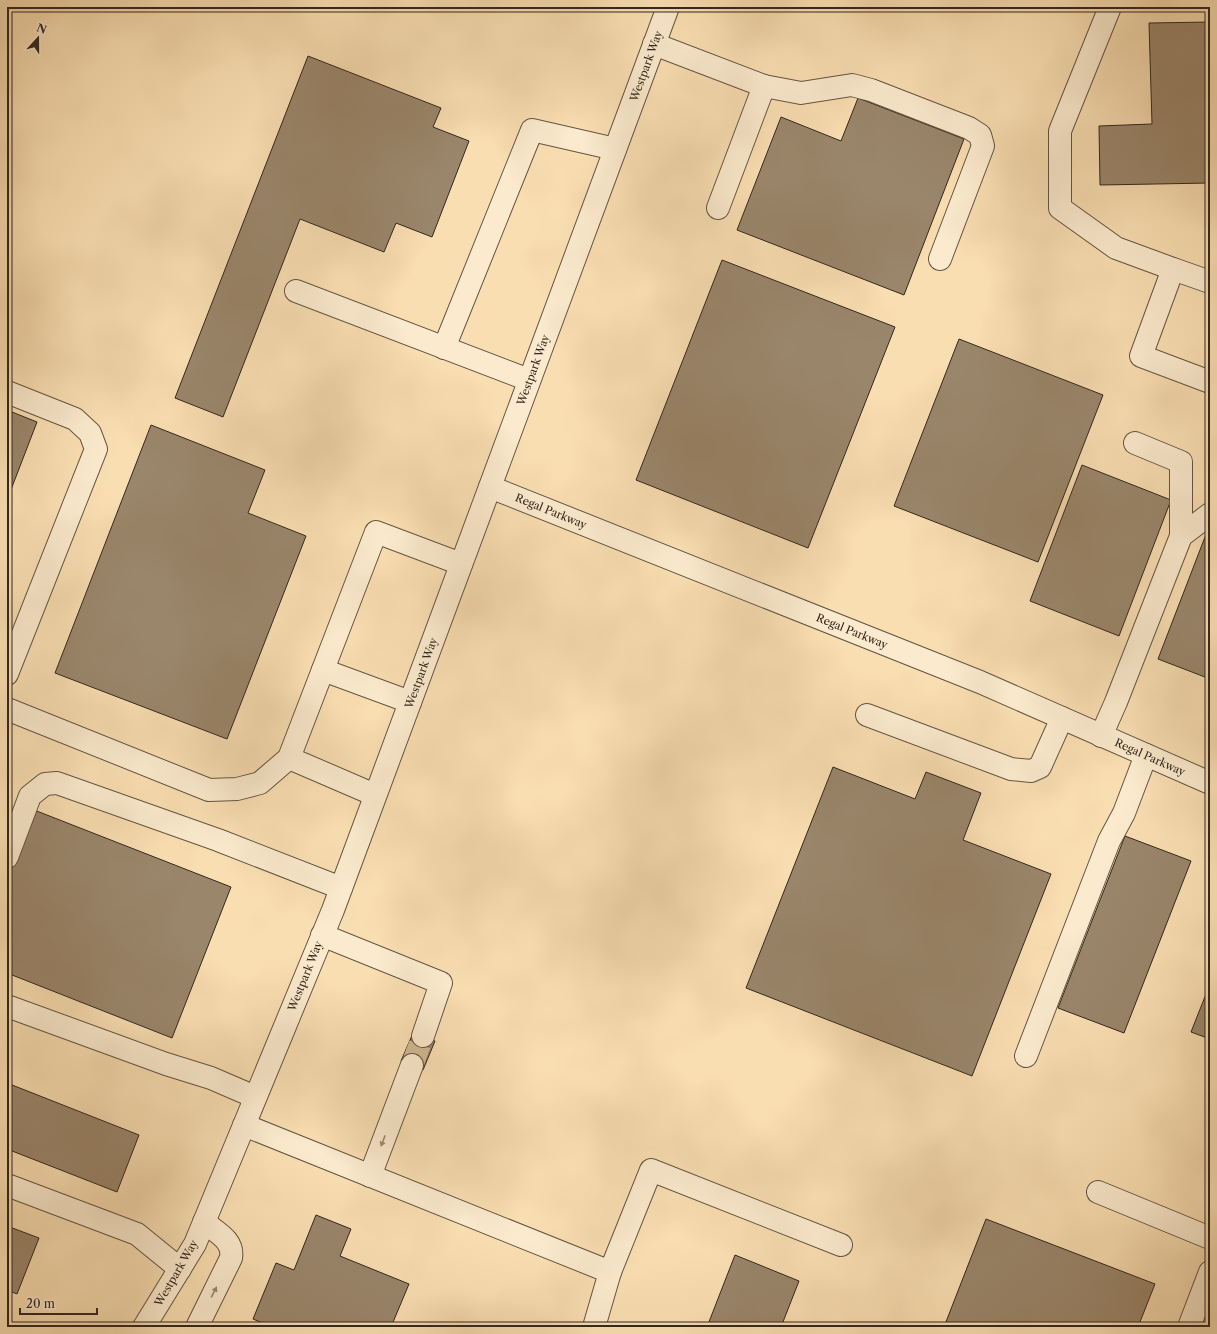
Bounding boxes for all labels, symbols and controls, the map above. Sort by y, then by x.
north arrow [18,18,58,58]
text: N [35,20,49,37]
street label: Westpark Way [626,28,666,104]
street label: Westpark Way [513,332,553,408]
street label: Regal Parkway [513,490,590,532]
street label: Regal Parkway [814,610,891,652]
street label: Westpark Way [401,635,441,711]
street label: Regal Parkway [1112,735,1188,779]
street label: Westpark Way [284,938,326,1014]
one-way arrow [379,1136,385,1148]
street label: Westpark Way [151,1237,201,1310]
one-way arrow [211,1286,217,1298]
scale bar [20,1290,97,1316]
text: 20 m [26,1296,55,1311]

